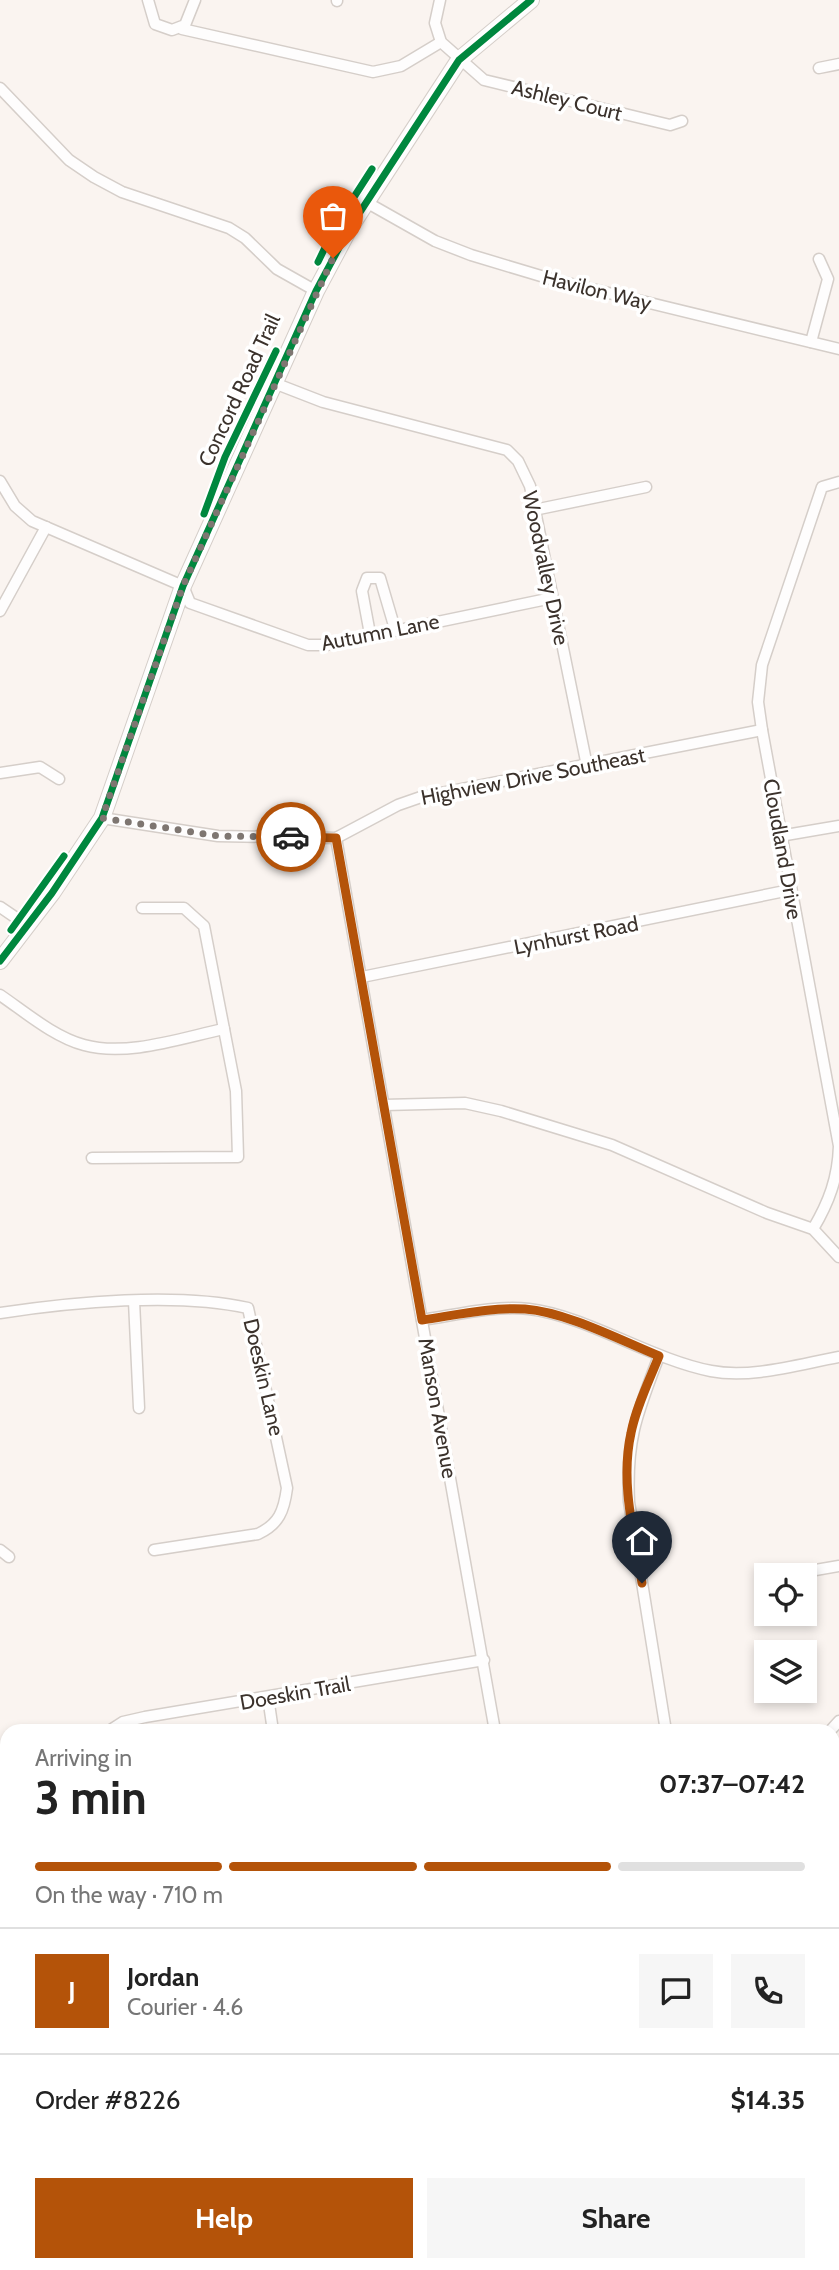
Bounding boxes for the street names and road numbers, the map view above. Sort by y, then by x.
street label: Ashley Court [509,74,625,126]
street label: Havilon Way [540,264,654,316]
street label: Concord Road Trail [193,310,285,470]
street label: Woodvalley Drive [517,489,575,648]
street label: Autumn Lane [319,608,441,656]
street label: Highview Drive Southeast [419,742,647,810]
street label: Cloudland Drive [758,777,808,921]
street label: Lynhurst Road [512,911,640,959]
street label: Doeskin Lane [238,1316,290,1438]
street label: Manson Avenue [413,1336,463,1480]
street label: Doeskin Trail [238,1671,352,1715]

